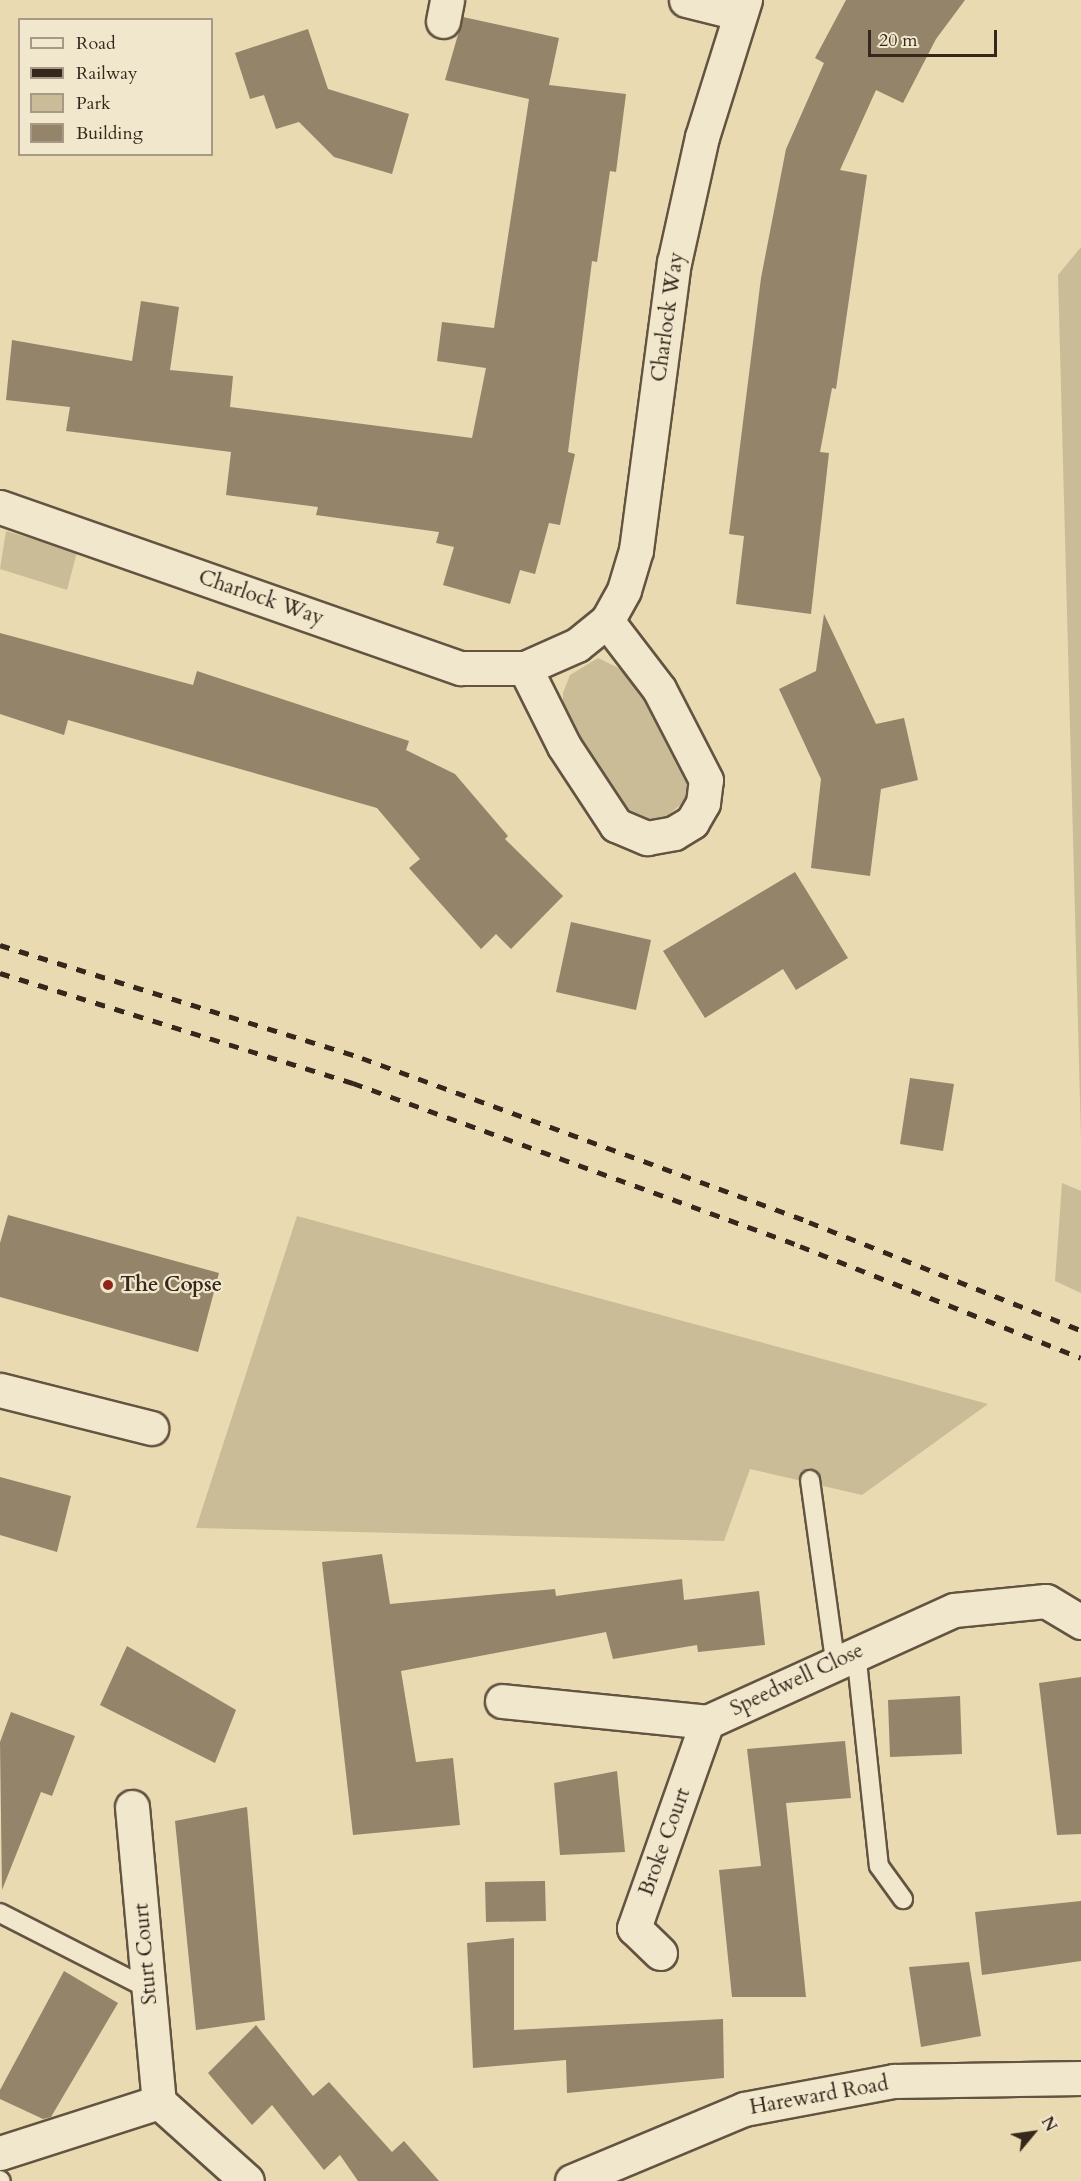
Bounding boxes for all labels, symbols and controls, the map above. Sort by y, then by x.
legend [18,18,213,156]
scale bar [871,18,1000,56]
text: 20 m [879,28,918,53]
text: Road [76,31,116,56]
text: Railway [76,61,138,86]
text: Park [76,91,111,116]
text: Building [76,121,143,146]
street label: Charlock Way [646,250,690,384]
street label: Charlock Way [195,565,327,631]
place label: The Copse [120,1272,222,1298]
marker: The Copse [101,1278,115,1292]
street label: Speedwell Close [726,1638,868,1722]
street label: Broke Court [634,1785,696,1899]
street label: Sturt Court [129,1902,163,2006]
street label: Hareward Road [748,2071,890,2121]
north arrow [1003,2103,1063,2163]
text: N [1036,2113,1062,2136]

